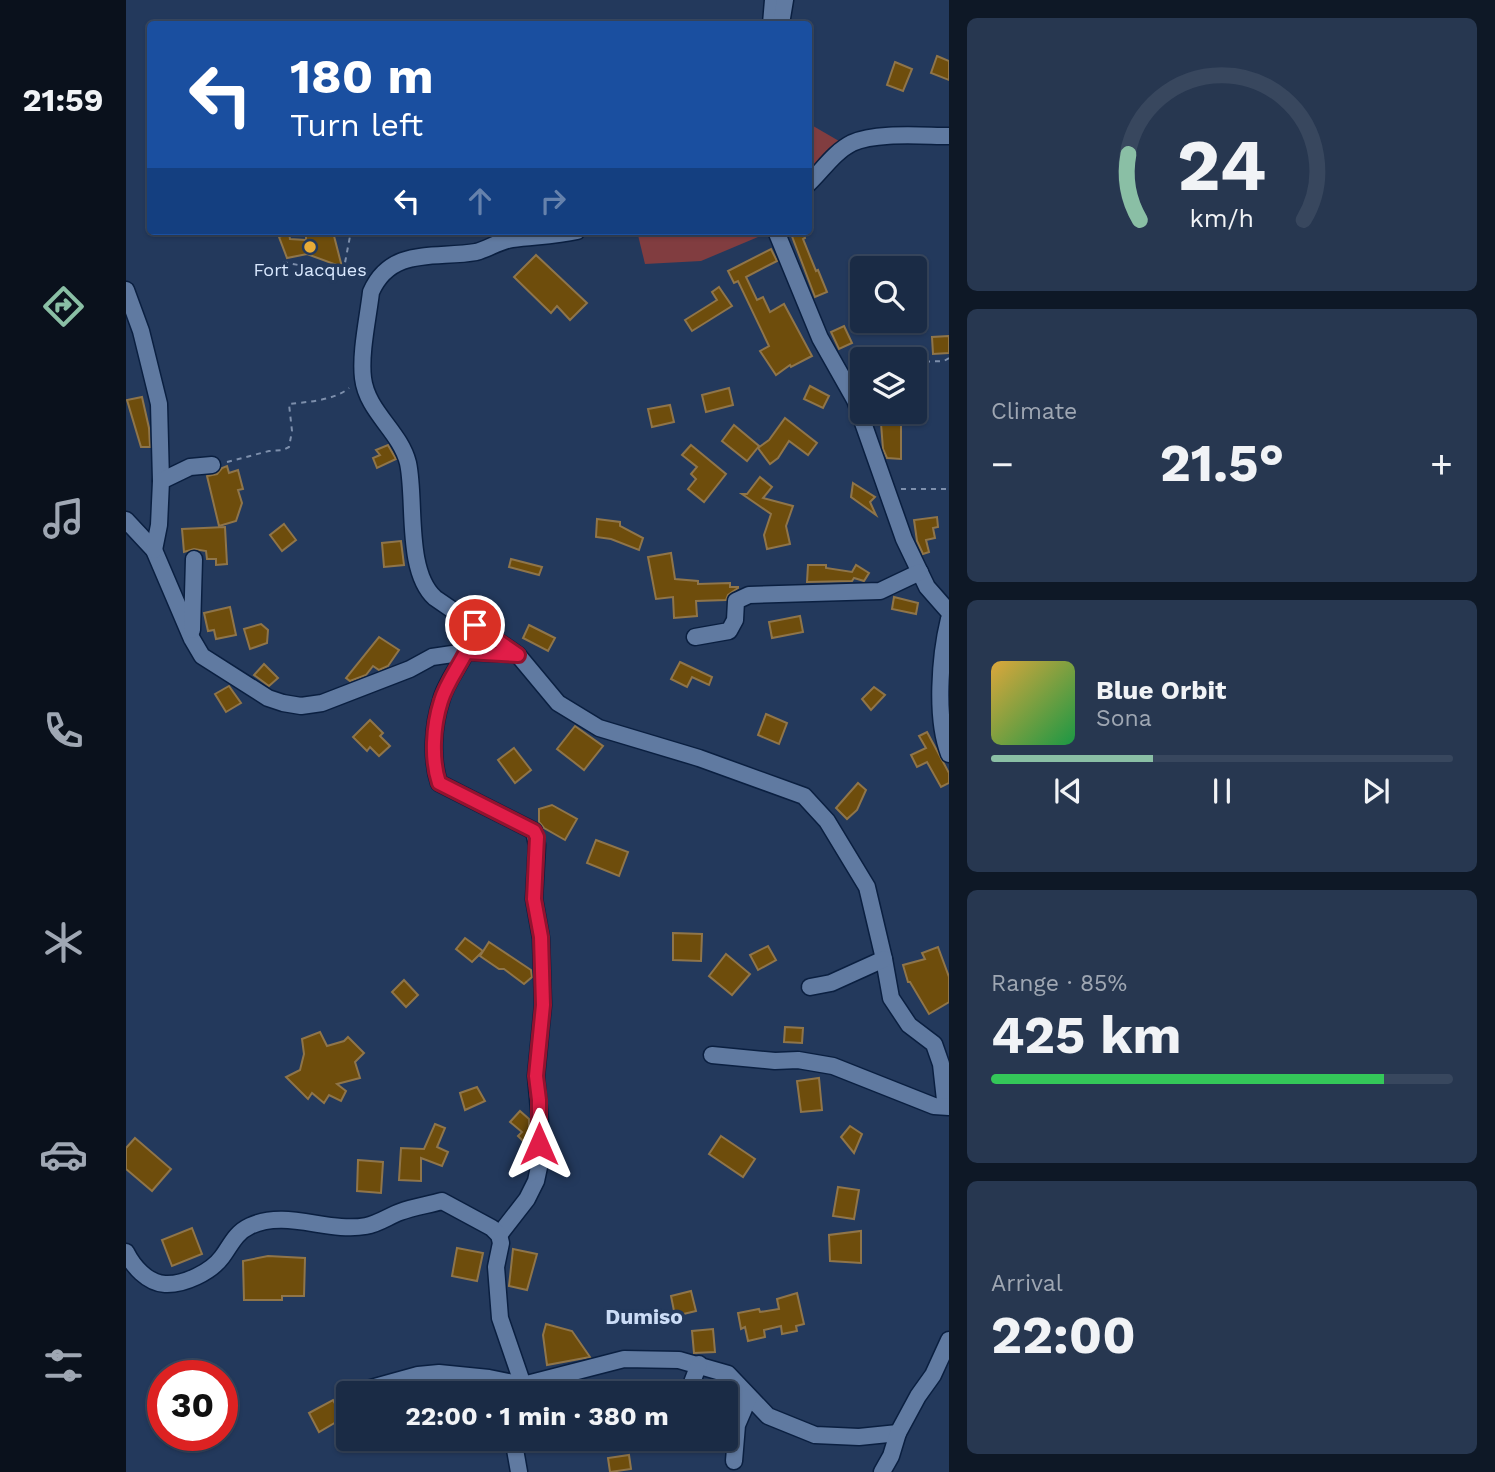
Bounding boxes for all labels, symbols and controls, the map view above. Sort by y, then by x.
text: 180 m [290,47,434,105]
icon: left [175,49,266,140]
text: 21:59 [23,81,103,119]
text: Turn left [290,106,423,144]
text: 24 [1177,123,1267,209]
icon: left [388,182,426,220]
icon: ahead [461,182,499,220]
icon: right [534,182,572,220]
text: km/h [1190,204,1254,233]
marker: Fort Jacques [302,239,318,255]
map controls [850,256,927,424]
button: search [850,256,927,333]
place label: Fort Jacques [253,259,367,280]
icon: directions [39,282,88,331]
button: layers [850,347,927,424]
text: Climate [991,398,1077,425]
text: 21.5° [1160,433,1284,494]
text: − [991,442,1014,486]
text: + [1430,442,1453,486]
icon: music [39,494,88,543]
pin [445,595,505,655]
icon: arrive [456,606,494,644]
text: Blue Orbit [1096,675,1226,705]
text: Sona [1096,705,1152,732]
icon: phone [39,706,88,755]
icon: previous [1049,772,1087,810]
icon: pause [1203,772,1241,810]
icon: next [1357,772,1395,810]
icon: climate [39,918,88,967]
text: Range · 85% [991,970,1127,997]
text: 425 km [991,1005,1181,1066]
position arrow [502,1107,576,1181]
icon: car [39,1130,88,1179]
text: Arrival [991,1270,1063,1297]
district label: Dumiso [605,1304,683,1329]
text: 22:00 [991,1305,1136,1366]
icon: filters [39,1341,88,1390]
speed limit sign: 30 [147,1360,238,1451]
text: 22:00 · 1 min · 380 m [405,1401,669,1431]

